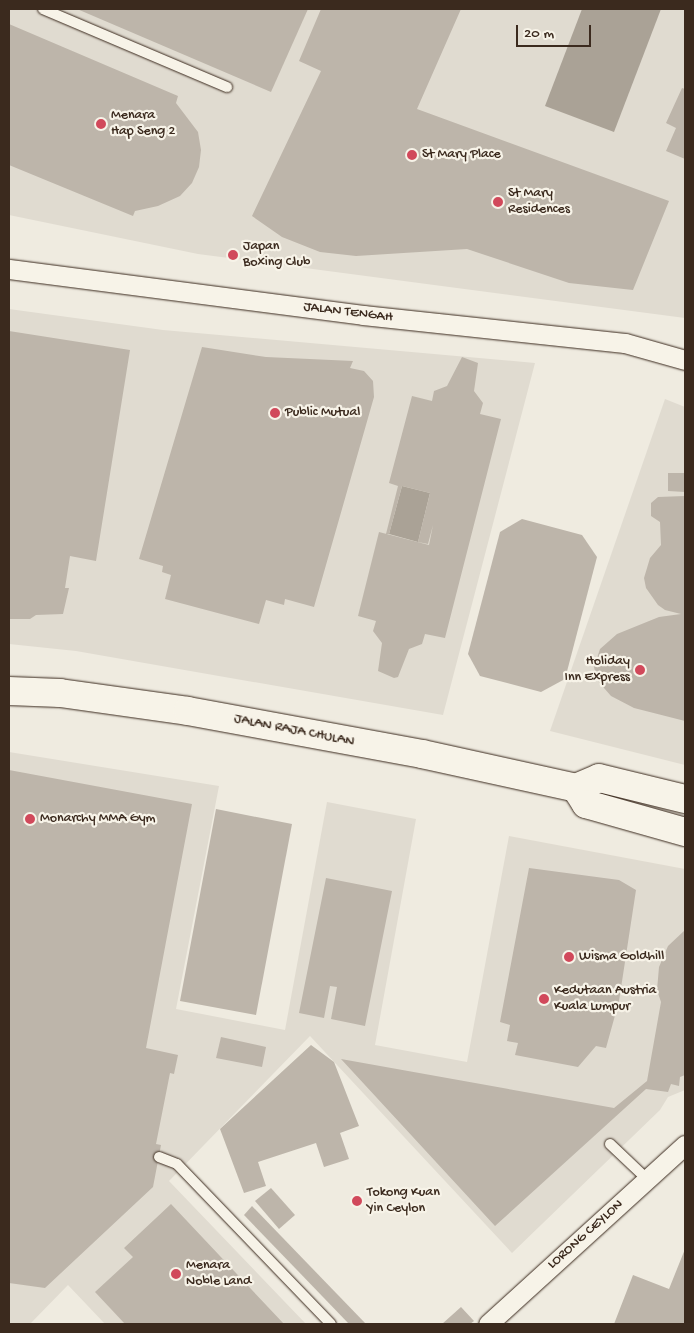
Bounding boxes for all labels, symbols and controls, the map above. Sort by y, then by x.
scale bar [519,15,594,47]
text: 20 m [524,25,554,43]
place label: Menara Hap Seng 2 [111,108,175,140]
marker: Menara Hap Seng 2 [95,118,107,130]
place label: St Mary Place [422,147,501,163]
marker: St Mary Place [406,149,418,161]
place label: St Mary Residences [508,186,570,218]
marker: St Mary Residences [492,196,504,208]
place label: Japan Boxing Club [243,239,310,272]
marker: Japan Boxing Club [227,249,239,261]
street label: JALAN TENGAH [302,299,394,327]
place label: Public Mutual [285,405,360,421]
marker: Public Mutual [269,407,281,419]
place label: Holiday Inn Express [565,654,630,686]
marker: Holiday Inn Express [634,664,646,676]
street label: JALAN RAJA CHULAN [232,711,356,751]
place label: Monarchy MMA Gym [40,811,156,827]
marker: Monarchy MMA Gym [24,813,36,825]
place label: Wisma Goldhill [579,949,664,965]
marker: Wisma Goldhill [563,951,575,963]
place label: Kedutaan Austria Kuala Lumpur [554,983,656,1016]
marker: Kedutaan Austria Kuala Lumpur [538,993,550,1005]
place label: Tokong Kuan Yin Ceylon [367,1185,440,1218]
marker: Tokong Kuan Yin Ceylon [351,1195,363,1207]
street label: LORONG CEYLON [545,1197,627,1273]
place label: Menara Noble Land [186,1258,251,1290]
marker: Menara Noble Land [170,1268,182,1280]

